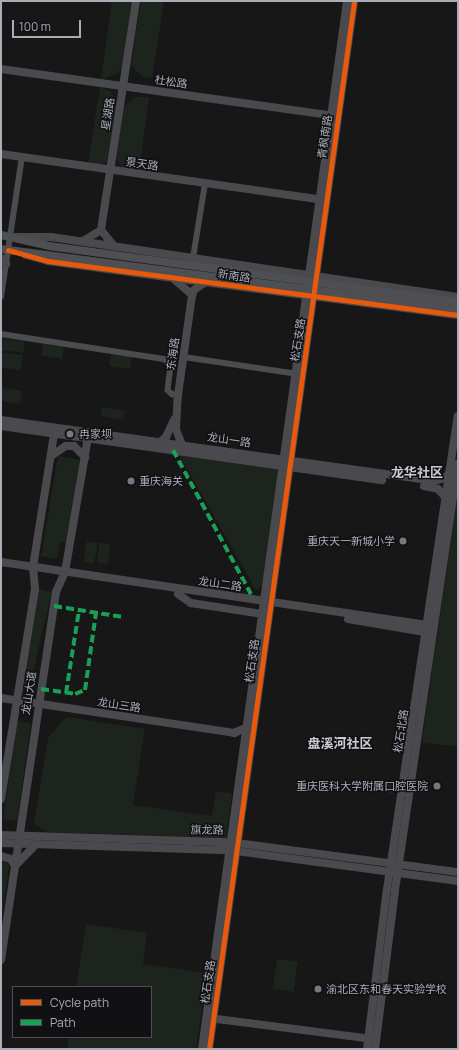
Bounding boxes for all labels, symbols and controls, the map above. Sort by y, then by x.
scale bar [14,12,83,38]
text: 100 m [19,18,51,35]
street label: 杜松路 [154,73,188,91]
street label: 星湖路 [99,97,117,131]
street label: 青枫南路 [315,114,335,160]
street label: 景天路 [125,155,159,173]
street label: 新南路 [217,267,251,285]
street label: 松石支路 [288,317,308,363]
street label: 东海路 [164,337,182,371]
place label: 冉家坝 [79,427,112,441]
marker: 冉家坝 [64,428,76,440]
street label: 龙山一路 [206,430,252,450]
district label: 龙华社区 [391,464,443,480]
place label: 重庆海关 [139,474,183,488]
marker: 重庆海关 [126,476,136,486]
place label: 重庆天一新城小学 [307,534,395,548]
marker: 重庆天一新城小学 [398,536,408,546]
street label: 龙山二路 [197,574,243,594]
street label: 松石支路 [242,638,262,684]
street label: 龙山大道 [19,670,39,716]
street label: 龙山三路 [96,695,142,715]
street label: 松石北路 [391,708,411,754]
district label: 盘溪河社区 [308,735,372,751]
place label: 重庆医科大学附属口腔医院 [296,779,428,793]
marker: 重庆医科大学附属口腔医院 [431,780,443,792]
street label: 旗龙路 [190,823,224,837]
street label: 松石支路 [198,959,218,1005]
place label: 渝北区东和春天实验学校 [326,982,447,996]
marker: 渝北区东和春天实验学校 [313,984,323,994]
legend [12,986,152,1038]
text: Cycle path [50,994,109,1011]
text: Path [50,1014,76,1031]

